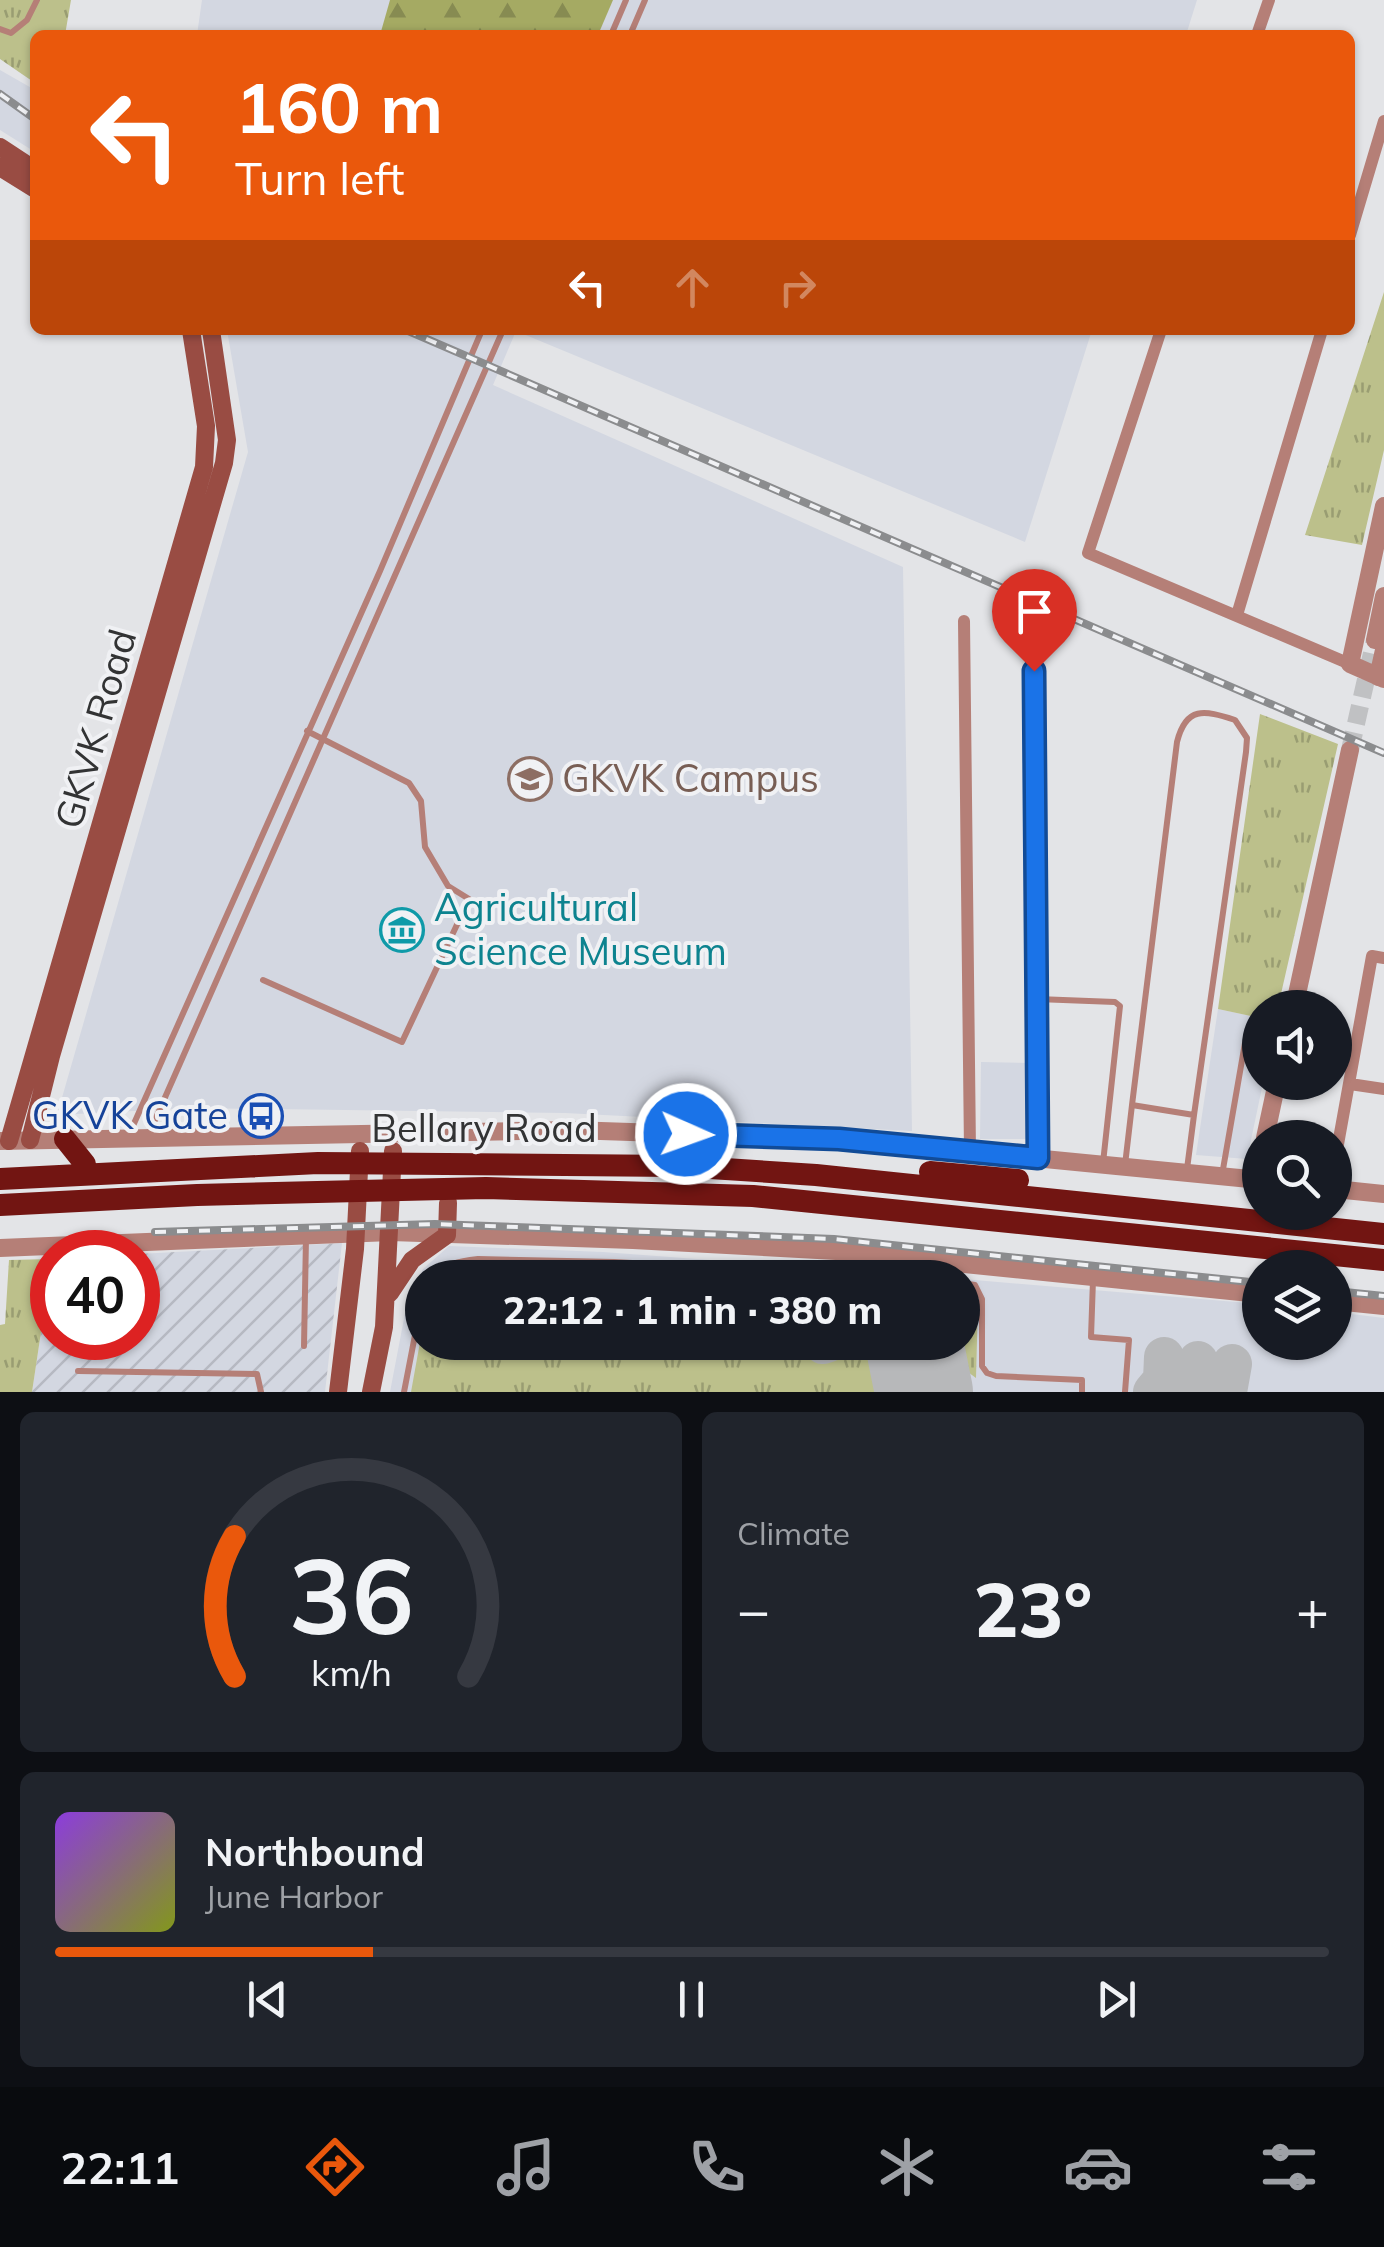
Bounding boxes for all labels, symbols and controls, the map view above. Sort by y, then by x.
text: 160 m [235,63,443,151]
icon: left [70,70,200,200]
text: Turn left [235,150,404,206]
icon: left [560,260,615,315]
icon: ahead [665,260,720,315]
icon: right [770,260,825,315]
pin [992,569,1077,672]
icon: arrive [1007,584,1062,639]
street label: GKVK Road [44,624,146,834]
place label: GKVK Campus [562,754,819,802]
school or university icon: GKVK Campus [507,756,553,802]
place label: Agricultural Science Museum [434,883,727,975]
museum icon: Agricultural Science Museum [379,907,425,953]
map controls [1242,990,1352,1360]
button: sound [1242,990,1352,1100]
position arrow [634,1082,738,1186]
place label: GKVK Gate [32,1091,228,1139]
bus stop icon: GKVK Gate [238,1093,284,1139]
street label: Bellary Road [371,1104,597,1152]
button: search [1242,1120,1352,1230]
speed limit sign: 40 [30,1230,160,1360]
button: layers [1242,1250,1352,1360]
text: 22:12 · 1 min · 380 m [503,1286,882,1334]
text: Climate [737,1513,850,1553]
text: 36 [289,1529,413,1660]
text: 23° [974,1562,1092,1656]
text: − [737,1575,770,1644]
text: + [1296,1575,1329,1644]
text: km/h [311,1650,391,1695]
text: Northbound [205,1828,425,1876]
text: June Harbor [205,1876,383,1916]
icon: previous [240,1972,295,2027]
icon: pause [664,1972,719,2027]
icon: next [1089,1972,1144,2027]
icon: directions [300,2132,370,2202]
icon: music [491,2132,561,2202]
icon: phone [682,2132,752,2202]
icon: climate [872,2132,942,2202]
icon: car [1063,2132,1133,2202]
icon: filters [1254,2132,1324,2202]
text: 22:11 [60,2139,180,2195]

